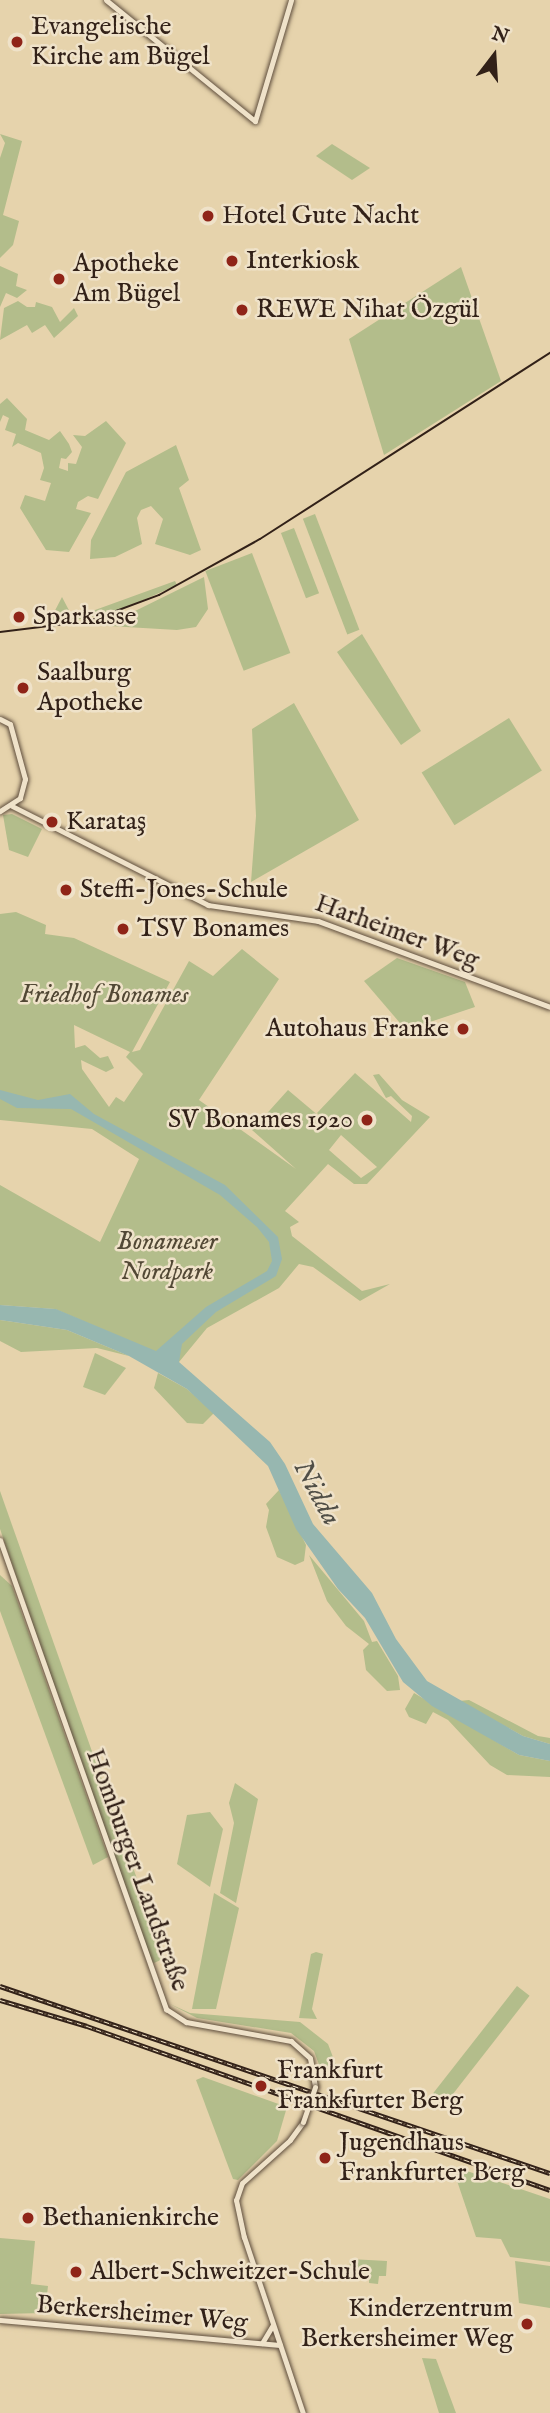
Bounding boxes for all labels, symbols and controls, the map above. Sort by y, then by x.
place label: Evangelische Kirche am Bügel [31,11,210,72]
north arrow [459,21,529,91]
text: N [489,22,512,50]
marker: Evangelische Kirche am Bügel [9,34,25,50]
place label: Hotel Gute Nacht [222,200,419,232]
marker: Hotel Gute Nacht [200,208,216,224]
place label: Interkiosk [246,245,359,277]
place label: Apotheke Am Bügel [73,248,180,310]
marker: Interkiosk [224,253,240,269]
marker: Apotheke Am Bügel [51,271,67,287]
place label: REWE Nihat Özgül [256,294,479,326]
marker: REWE Nihat Özgül [234,302,250,318]
place label: Sparkasse [33,601,136,633]
marker: Sparkasse [11,609,27,625]
place label: Saalburg Apotheke [37,657,143,718]
marker: Saalburg Apotheke [15,680,31,696]
place label: Karataş [66,806,146,838]
marker: Karataş [44,814,60,830]
place label: Steffi-Jones-Schule [80,874,288,906]
marker: Steffi-Jones-Schule [58,882,74,898]
street label: Harheimer Weg [311,888,483,976]
place label: TSV Bonames [137,913,289,945]
marker: TSV Bonames [115,921,131,937]
park label: Friedhof Bonames [20,979,188,1011]
place label: Autohaus Franke [265,1013,449,1045]
marker: Autohaus Franke [455,1021,471,1037]
place label: SV Bonames 1920 [168,1104,353,1136]
marker: SV Bonames 1920 [359,1112,375,1128]
park label: Bonameser Nordpark [117,1226,217,1288]
water label: Nidda [285,1454,347,1532]
street label: Homburger Landstraße [79,1745,195,1995]
place label: Frankfurt Frankfurter Berg [277,2055,463,2116]
marker: Frankfurt Frankfurter Berg [251,2076,271,2096]
place label: Jugendhaus Frankfurter Berg [339,2127,525,2188]
marker: Jugendhaus Frankfurter Berg [317,2150,333,2166]
place label: Bethanienkirche [42,2202,219,2234]
marker: Bethanienkirche [20,2210,36,2226]
place label: Albert-Schweitzer-Schule [90,2256,370,2288]
marker: Albert-Schweitzer-Schule [68,2264,84,2280]
street label: Berkersheimer Weg [35,2289,249,2339]
place label: Kinderzentrum Berkersheimer Weg [301,2293,513,2354]
marker: Kinderzentrum Berkersheimer Weg [519,2316,535,2332]

